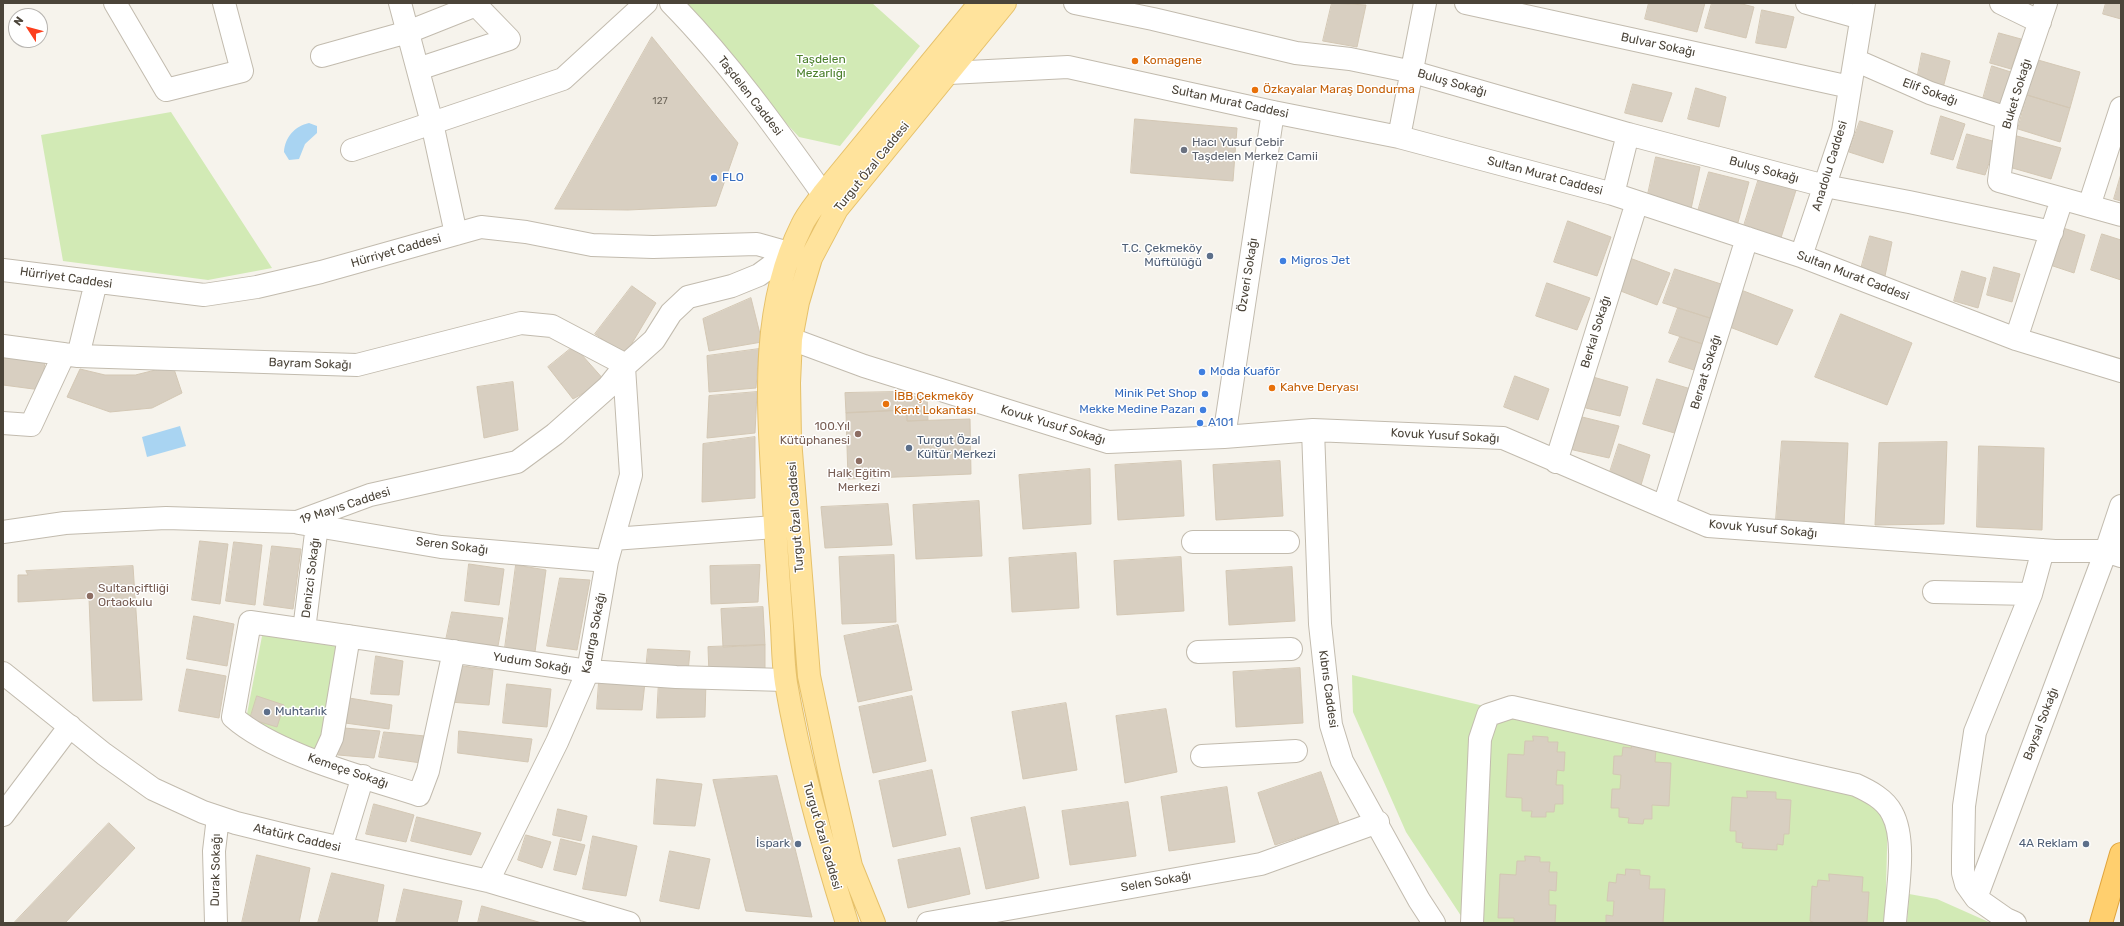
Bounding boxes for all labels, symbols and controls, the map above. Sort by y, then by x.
north arrow [8,8,48,48]
text: N [11,14,26,28]
street label: Bulvar Sokağı [1619,30,1697,60]
street label: Taşdelen Caddesi [714,53,786,139]
park label: Taşdelen Mezarlığı [796,53,846,81]
place label: Komagene [1143,54,1202,68]
marker: Komagene [1130,56,1140,66]
street label: Buket Sokağı [2000,57,2034,131]
street label: Buluş Sokağı [1416,66,1488,100]
street label: Elif Sokağı [1900,75,1960,109]
street label: Sultan Murat Caddesi [1170,83,1290,121]
place label: Özkayalar Maraş Dondurma [1263,83,1415,97]
marker: Özkayalar Maraş Dondurma [1250,85,1260,95]
house number: 127 [652,95,668,107]
street label: Turgut Özal Caddesi [831,119,913,215]
street label: Anadolu Caddesi [1809,119,1851,213]
place label: Hacı Yusuf Cebir Taşdelen Merkez Camii [1192,136,1318,164]
marker: Hacı Yusuf Cebir Taşdelen Merkez Camii [1179,145,1189,155]
street label: Sultan Murat Caddesi [1486,154,1604,198]
street label: Buluş Sokağı [1728,154,1800,186]
place label: FLO [722,171,744,185]
marker: FLO [709,173,719,183]
street label: Hürriyet Caddesi [349,231,443,271]
street label: Özveri Sokağı [1235,237,1261,313]
place label: T.C. Çekmeköy Müftülüğü [1122,242,1202,270]
street label: Sultan Murat Caddesi [1795,248,1911,304]
marker: T.C. Çekmeköy Müftülüğü [1205,251,1215,261]
place label: Migros Jet [1291,254,1350,268]
marker: Migros Jet [1278,256,1288,266]
street label: Hürriyet Caddesi [19,264,113,292]
street label: Berkal Sokağı [1578,294,1614,370]
street label: Beraat Sokağı [1688,333,1724,411]
street label: Bayram Sokağı [268,355,352,373]
place label: Moda Kuaför [1210,365,1280,379]
marker: Moda Kuaför [1197,367,1207,377]
place label: Kahve Deryası [1280,381,1359,395]
marker: Kahve Deryası [1267,383,1277,393]
place label: Minik Pet Shop [1115,387,1197,401]
marker: Minik Pet Shop [1200,389,1210,399]
place label: İBB Çekmeköy Kent Lokantası [894,390,976,418]
marker: İBB Çekmeköy Kent Lokantası [881,399,891,409]
street label: Kovuk Yusuf Sokağı [999,402,1107,448]
place label: Mekke Medine Pazarı [1079,403,1195,417]
marker: Mekke Medine Pazarı [1198,405,1208,415]
place label: A101 [1208,416,1233,430]
marker: A101 [1195,418,1205,428]
place label: 100.Yıl Kütüphanesi [780,420,850,448]
street label: Kovuk Yusuf Sokağı [1390,426,1500,446]
marker: 100.Yıl Kütüphanesi [853,429,863,439]
place label: Turgut Özal Kültür Merkezi [917,434,996,462]
marker: Turgut Özal Kültür Merkezi [904,443,914,453]
marker: Halk Eğitim Merkezi [854,456,864,466]
street label: Turgut Özal Caddesi [785,461,807,573]
place label: Halk Eğitim Merkezi [828,467,890,495]
street label: 19 Mayıs Caddesi [298,485,392,527]
street label: Kovuk Yusuf Sokağı [1708,517,1818,541]
street label: Seren Sokağı [415,534,489,558]
street label: Denizci Sokağı [299,537,323,619]
place label: Sultançiftliği Ortaokulu [98,582,169,610]
marker: Sultançiftliği Ortaokulu [85,591,95,601]
street label: Kadırga Sokağı [579,591,609,675]
street label: Kıbrıs Caddesi [1315,649,1341,729]
street label: Yudum Sokağı [492,650,572,676]
street label: Baysal Sokağı [2021,686,2061,762]
place label: Muhtarlık [275,705,327,719]
marker: Muhtarlık [262,707,272,717]
street label: Kemeçe Sokağı [306,750,390,792]
street label: Turgut Özal Caddesi [800,781,844,891]
street label: Atatürk Caddesi [252,821,342,855]
street label: Durak Sokağı [208,833,224,907]
place label: İspark [756,837,790,851]
place label: 4A Reklam [2019,837,2078,851]
marker: İspark [793,839,803,849]
marker: 4A Reklam [2081,839,2091,849]
street label: Selen Sokağı [1120,869,1192,895]

